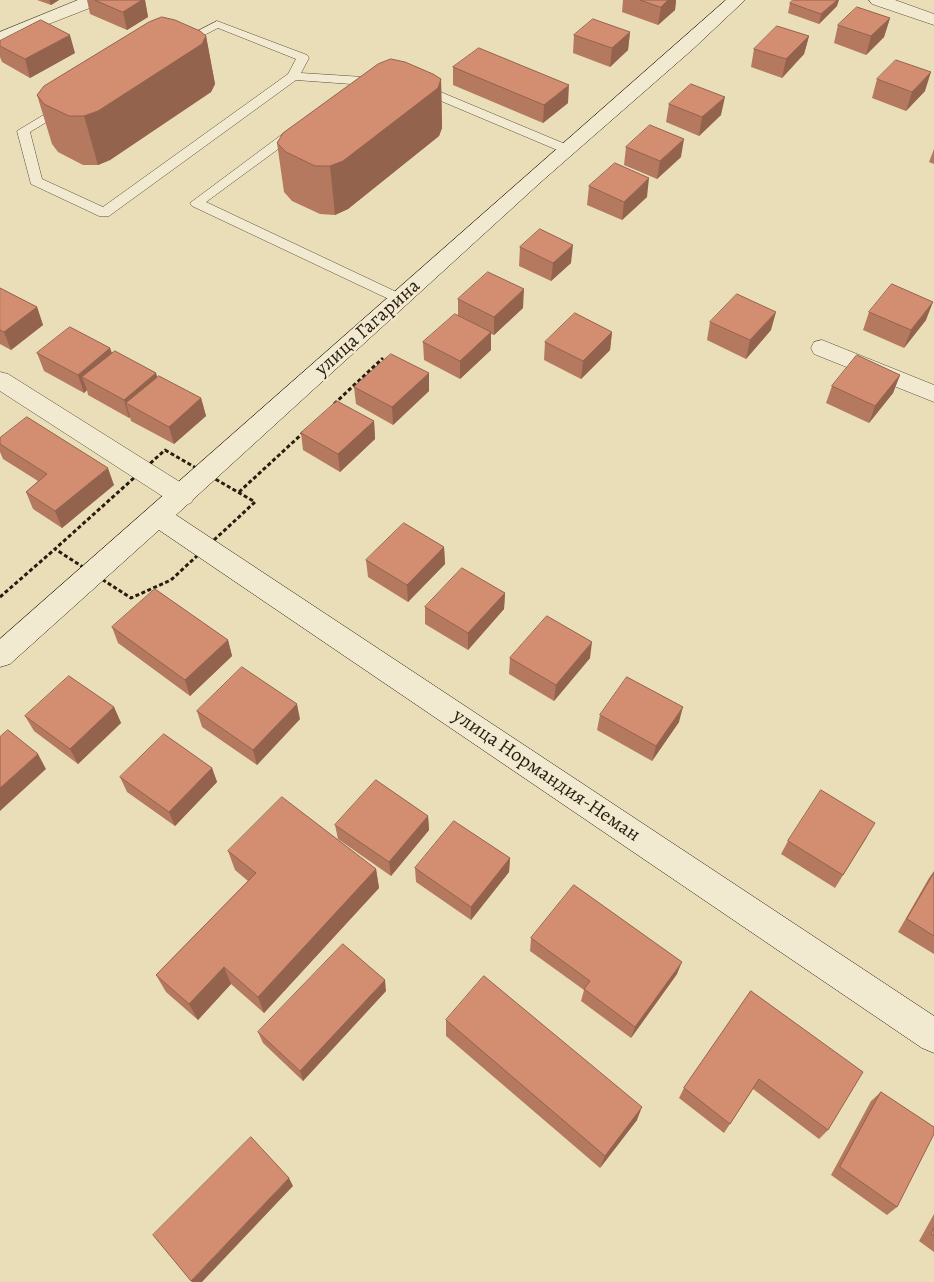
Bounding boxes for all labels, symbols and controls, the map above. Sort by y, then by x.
street label: улица Гагарина [310,274,426,382]
street label: улица Нормандия-Неман [448,704,644,848]

